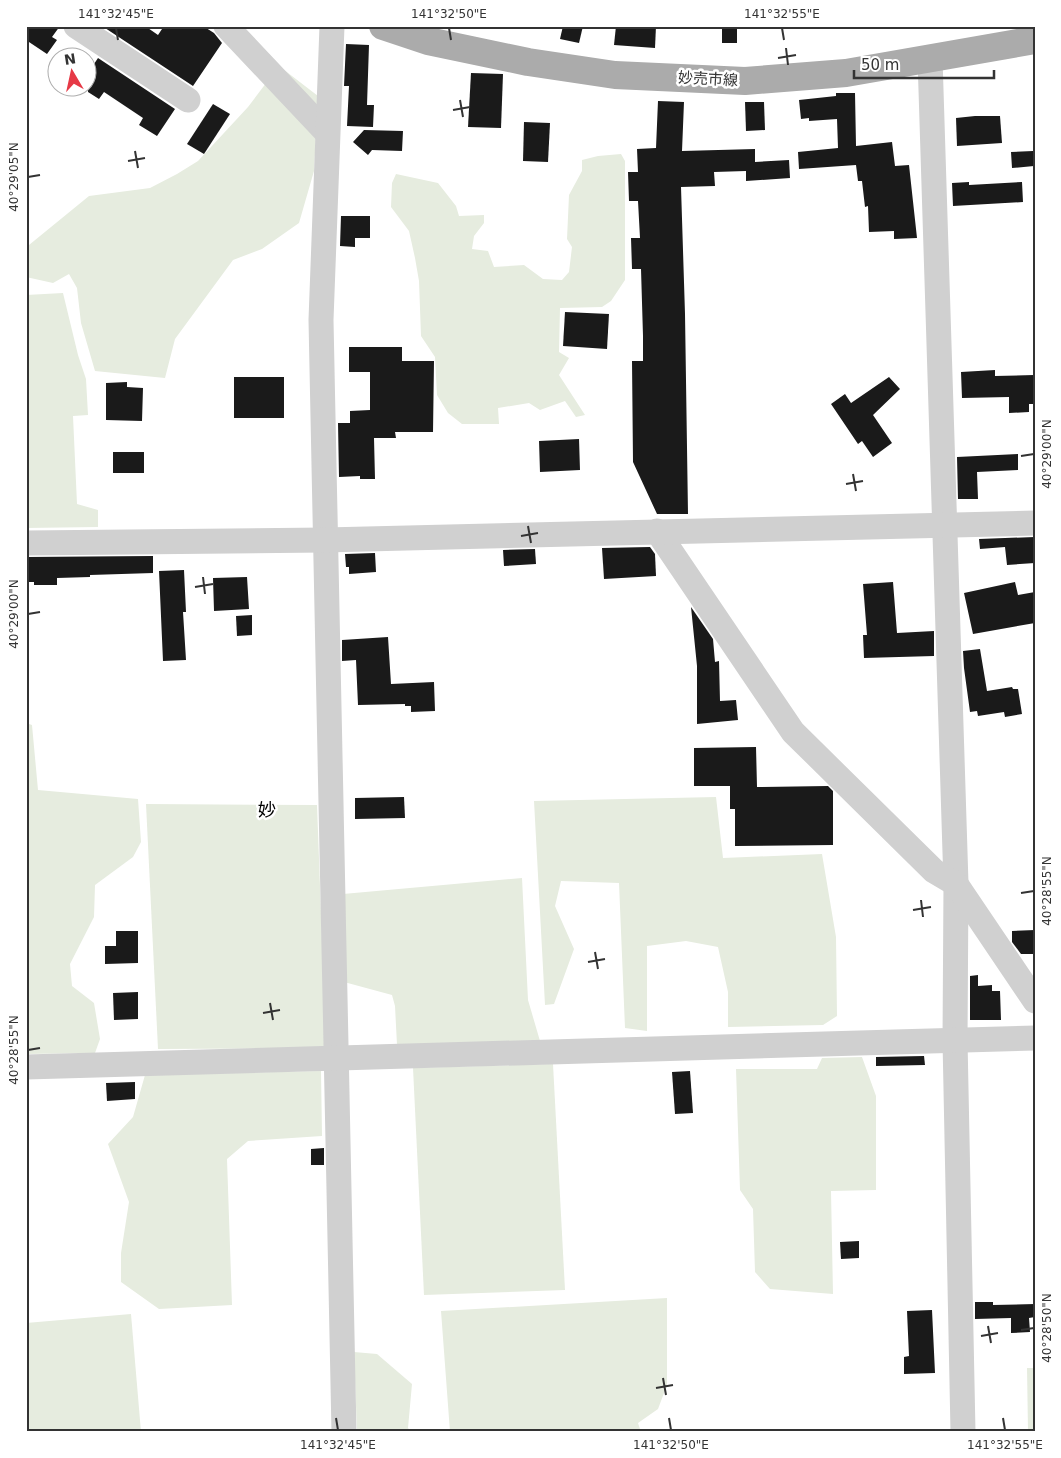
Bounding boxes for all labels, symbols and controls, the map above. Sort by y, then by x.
text: 141°32'45"E [78,7,154,21]
text: 141°32'50"E [411,7,487,21]
text: 141°32'55"E [744,7,820,21]
north arrow [48,48,98,98]
scale bar [854,48,994,80]
text: N [63,50,77,68]
text: 50 m [861,56,899,74]
street label: 妙売市線 [678,68,738,90]
text: 40°29'05"N [7,142,21,212]
text: 40°29'00"N [1040,419,1054,489]
text: 40°29'00"N [7,579,21,649]
district label: 妙 [258,799,276,820]
text: 40°28'55"N [1040,856,1054,926]
text: 40°28'55"N [7,1015,21,1085]
text: 40°28'50"N [1040,1293,1054,1363]
text: 141°32'45"E [300,1438,376,1452]
text: 141°32'50"E [633,1438,709,1452]
text: 141°32'55"E [967,1438,1043,1452]

